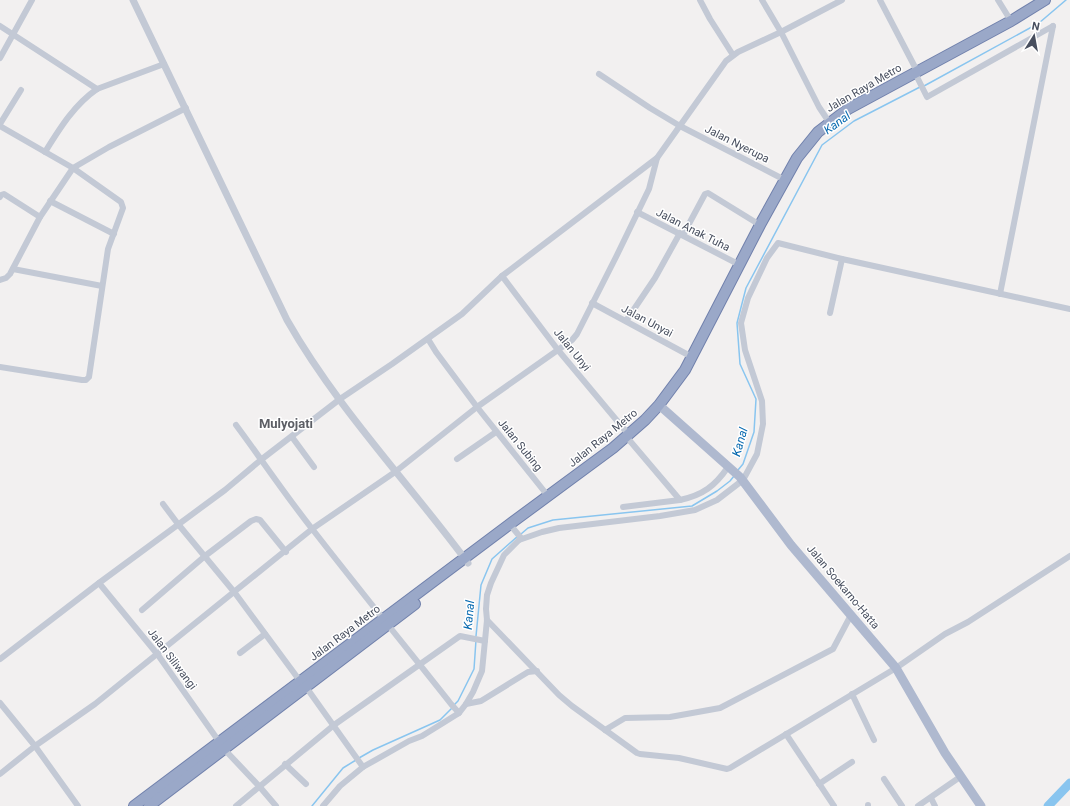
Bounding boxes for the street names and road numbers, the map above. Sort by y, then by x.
street label: Jalan Raya Metro [824,61,904,115]
street label: Jalan Nyerupa [703,122,771,166]
street label: Jalan Anak Tuha [654,206,732,254]
street label: Jalan Unyai [619,302,675,340]
street label: Jalan Unyi [551,326,593,374]
street label: Jalan Raya Metro [566,406,640,470]
street label: Jalan Subing [495,416,545,474]
street label: Jalan Soekarno-Hatta [804,542,882,632]
street label: Jalan Raya Metro [307,602,383,664]
street label: Jalan Siliwangi [145,626,199,692]

